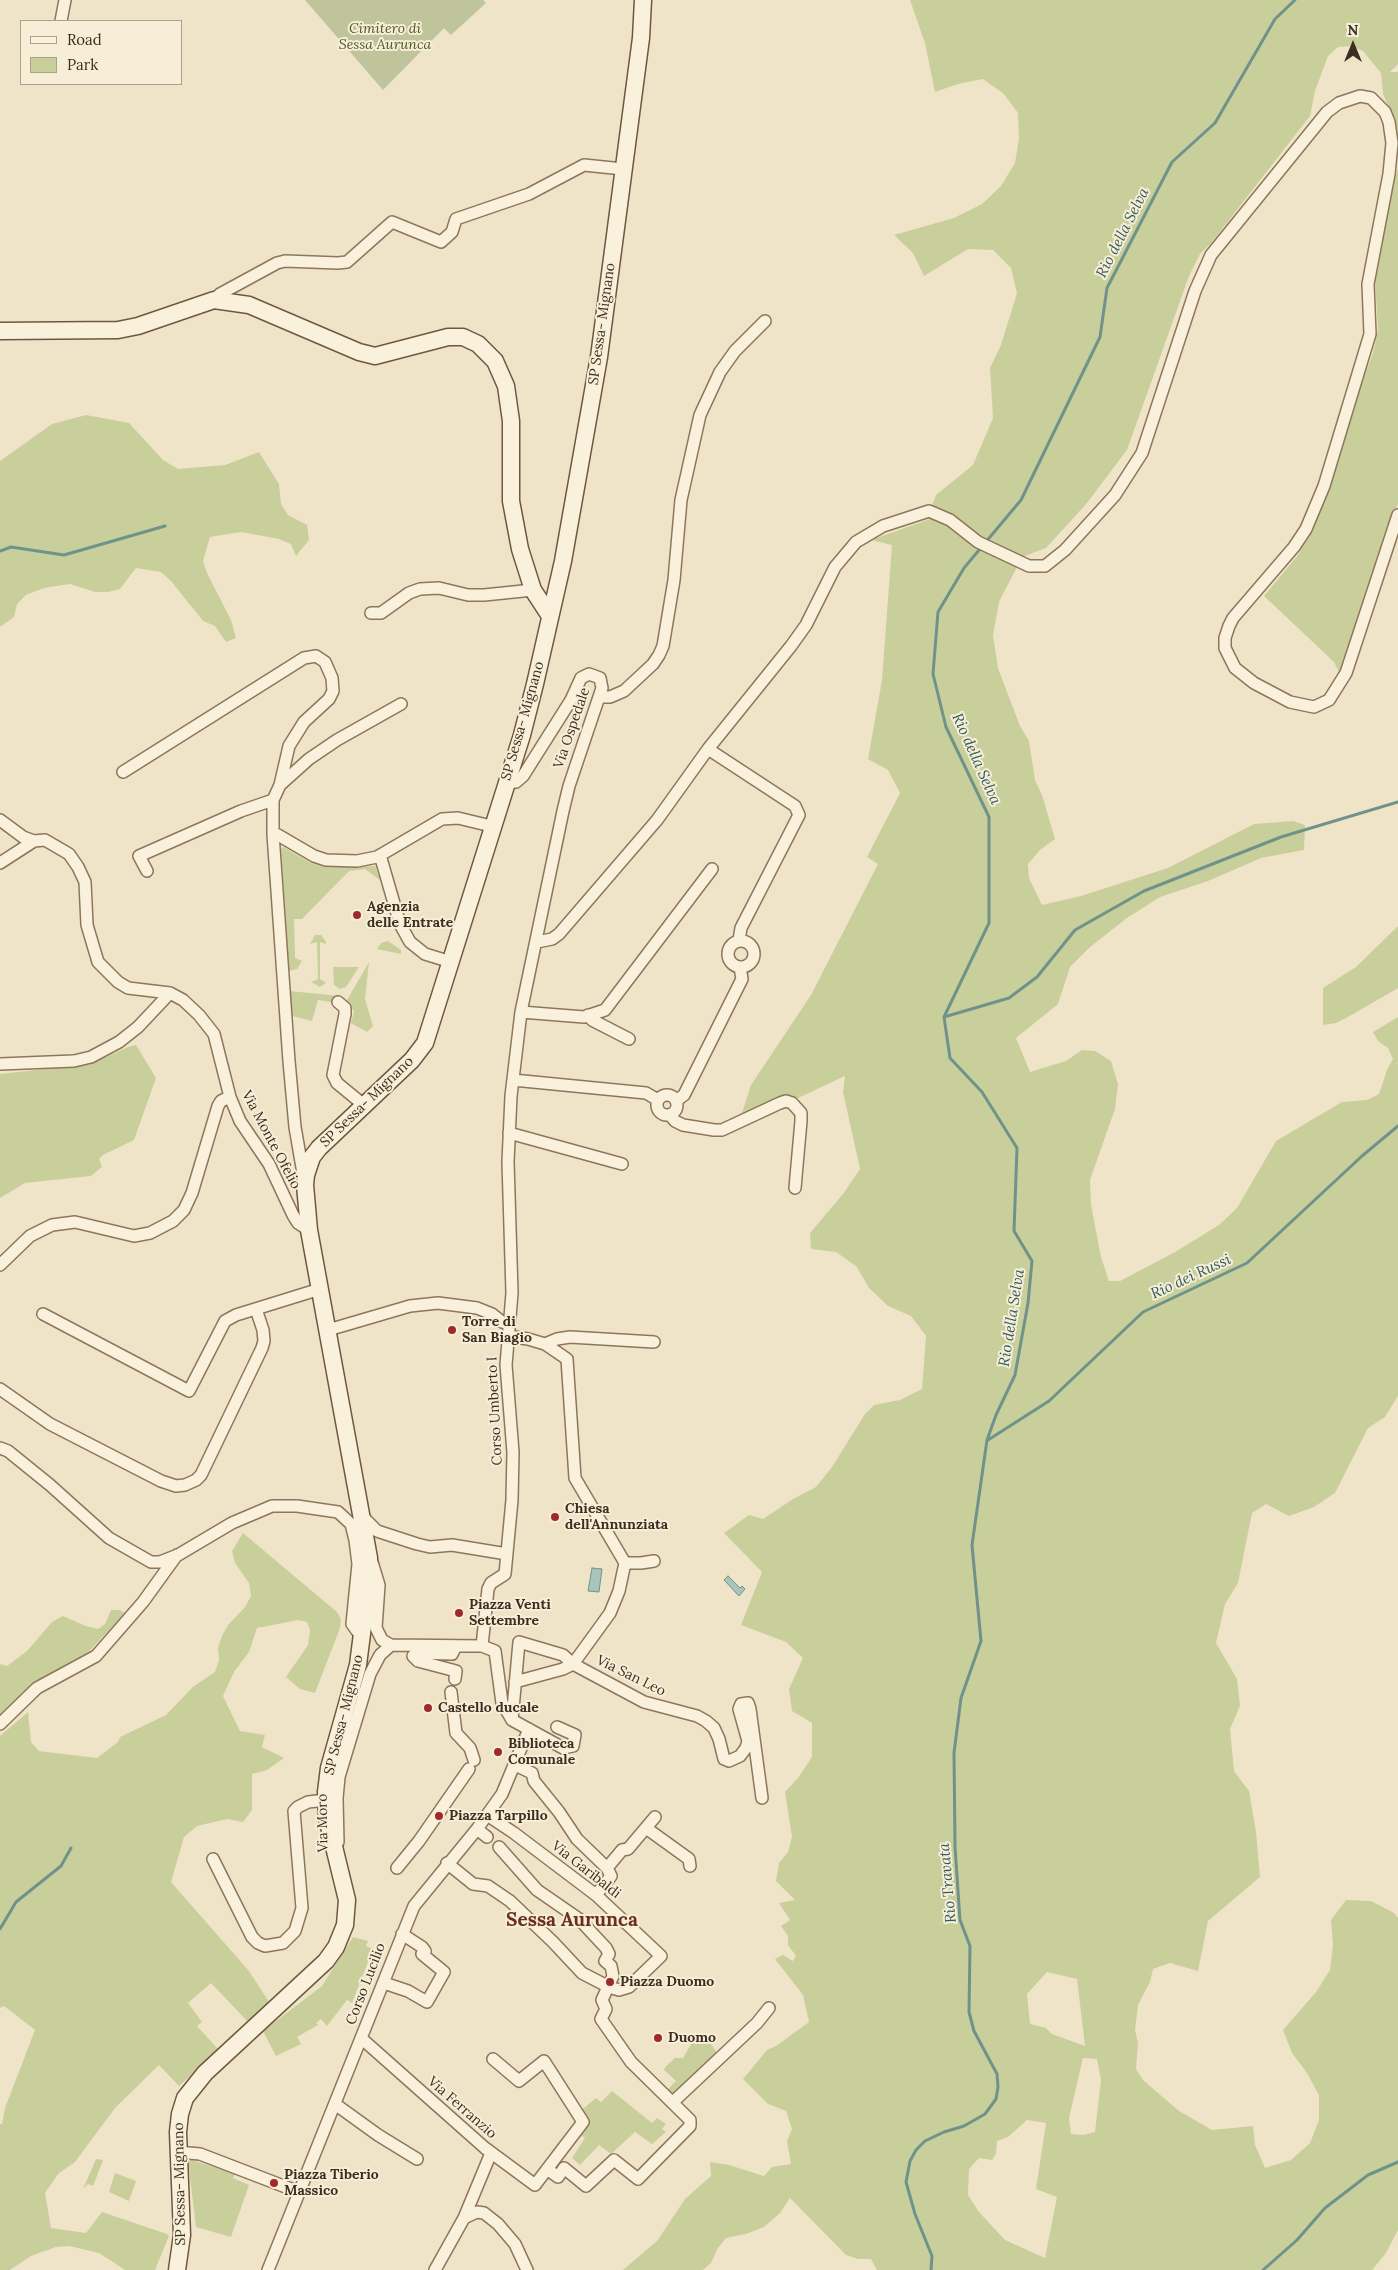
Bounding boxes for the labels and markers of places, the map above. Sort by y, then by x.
place label: Agenzia delle Entrate [367,899,453,932]
marker: Agenzia delle Entrate [351,909,363,921]
place label: Torre di San Biagio [462,1314,532,1346]
marker: Torre di San Biagio [446,1324,458,1336]
place label: Chiesa dell'Annunziata [565,1501,668,1534]
marker: Chiesa dell'Annunziata [549,1511,561,1523]
place label: Piazza Venti Settembre [469,1597,551,1630]
marker: Piazza Venti Settembre [453,1607,465,1619]
place label: Castello ducale [438,1700,539,1716]
marker: Castello ducale [422,1702,434,1714]
place label: Biblioteca Comunale [508,1736,575,1768]
marker: Biblioteca Comunale [492,1746,504,1758]
place label: Piazza Tarpillo [449,1808,548,1824]
marker: Piazza Tarpillo [433,1810,445,1822]
place label: Piazza Duomo [620,1974,714,1990]
marker: Piazza Duomo [604,1976,616,1988]
place label: Duomo [668,2030,716,2046]
marker: Duomo [652,2032,664,2044]
place label: Piazza Tiberio Massico [284,2167,379,2200]
marker: Piazza Tiberio Massico [268,2177,280,2189]

